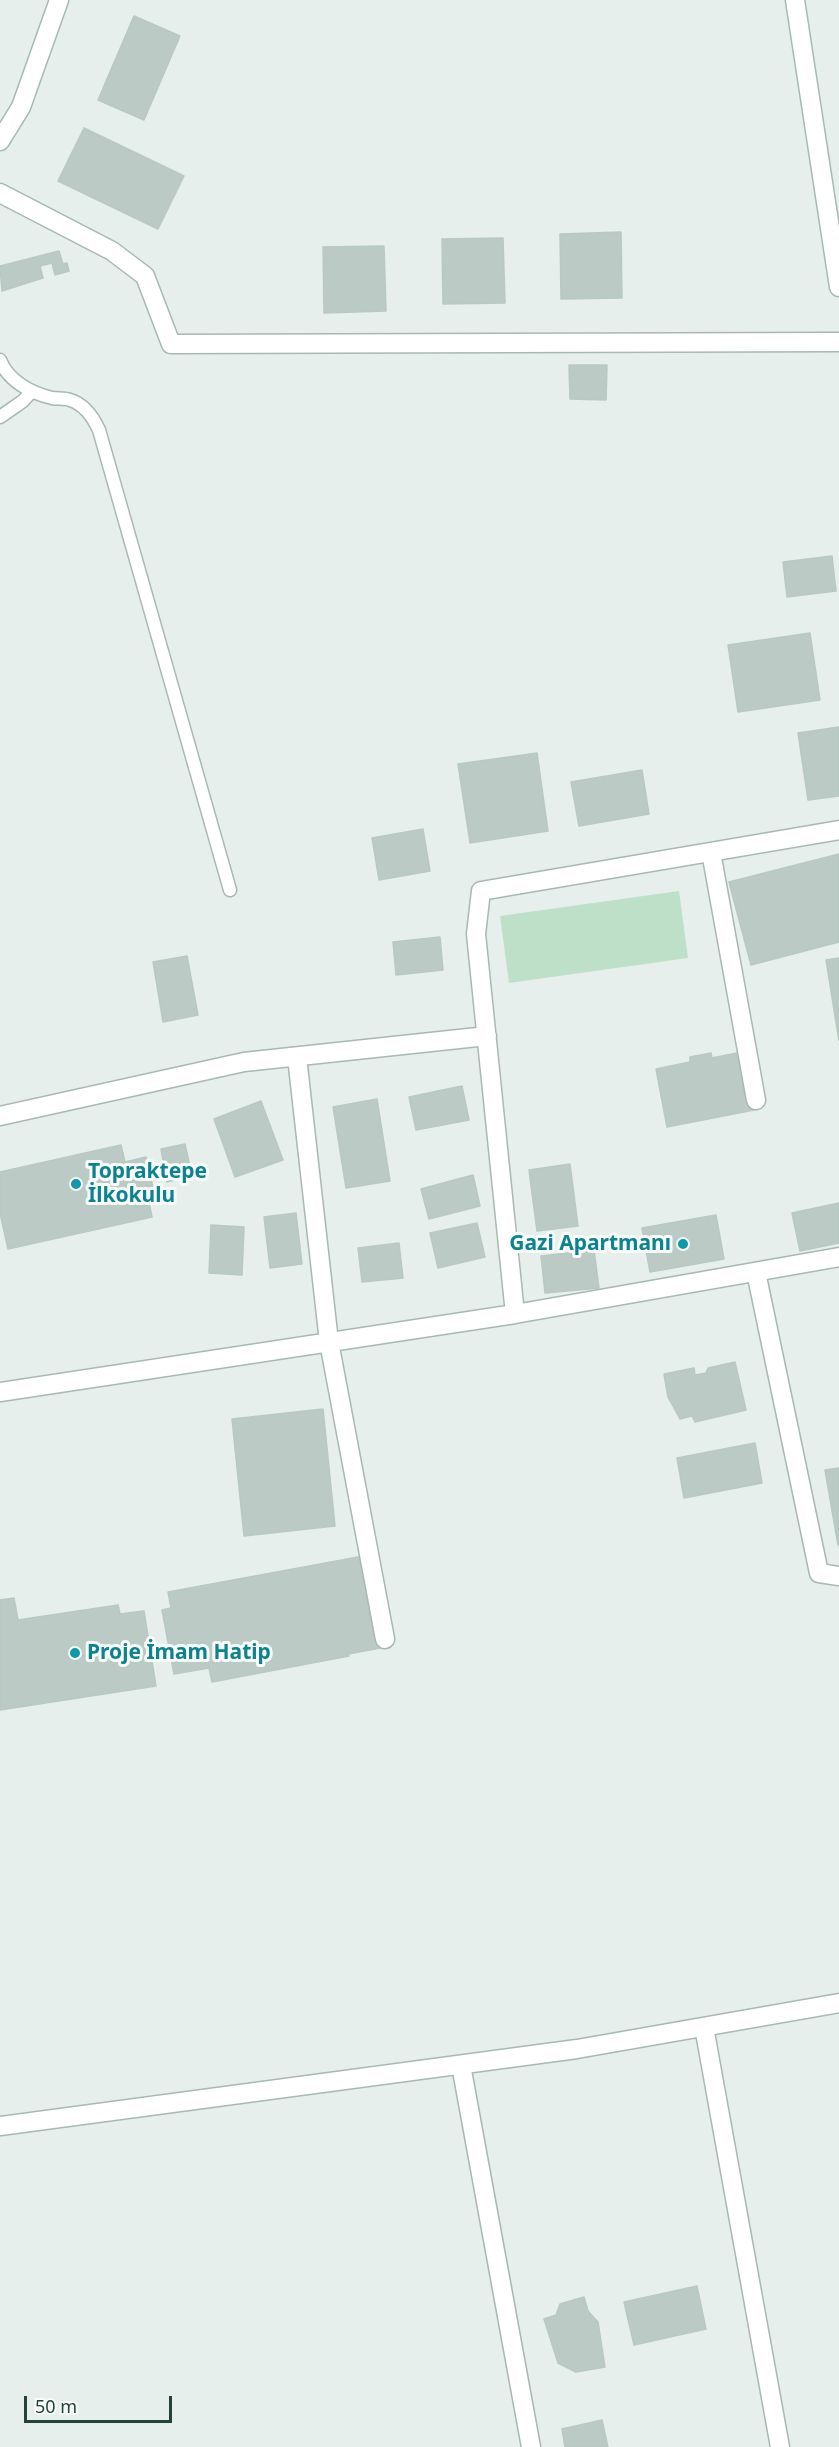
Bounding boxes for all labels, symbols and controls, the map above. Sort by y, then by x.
place label: Topraktepe İlkokulu [88,1159,207,1209]
marker: Topraktepe İlkokulu [69,1177,83,1191]
place label: Gazi Apartmanı [509,1231,671,1257]
marker: Gazi Apartmanı [676,1237,690,1251]
place label: Proje İmam Hatip [87,1640,271,1666]
marker: Proje İmam Hatip [68,1646,82,1660]
scale bar [27,2384,176,2422]
text: 50 m [35,2394,77,2418]

